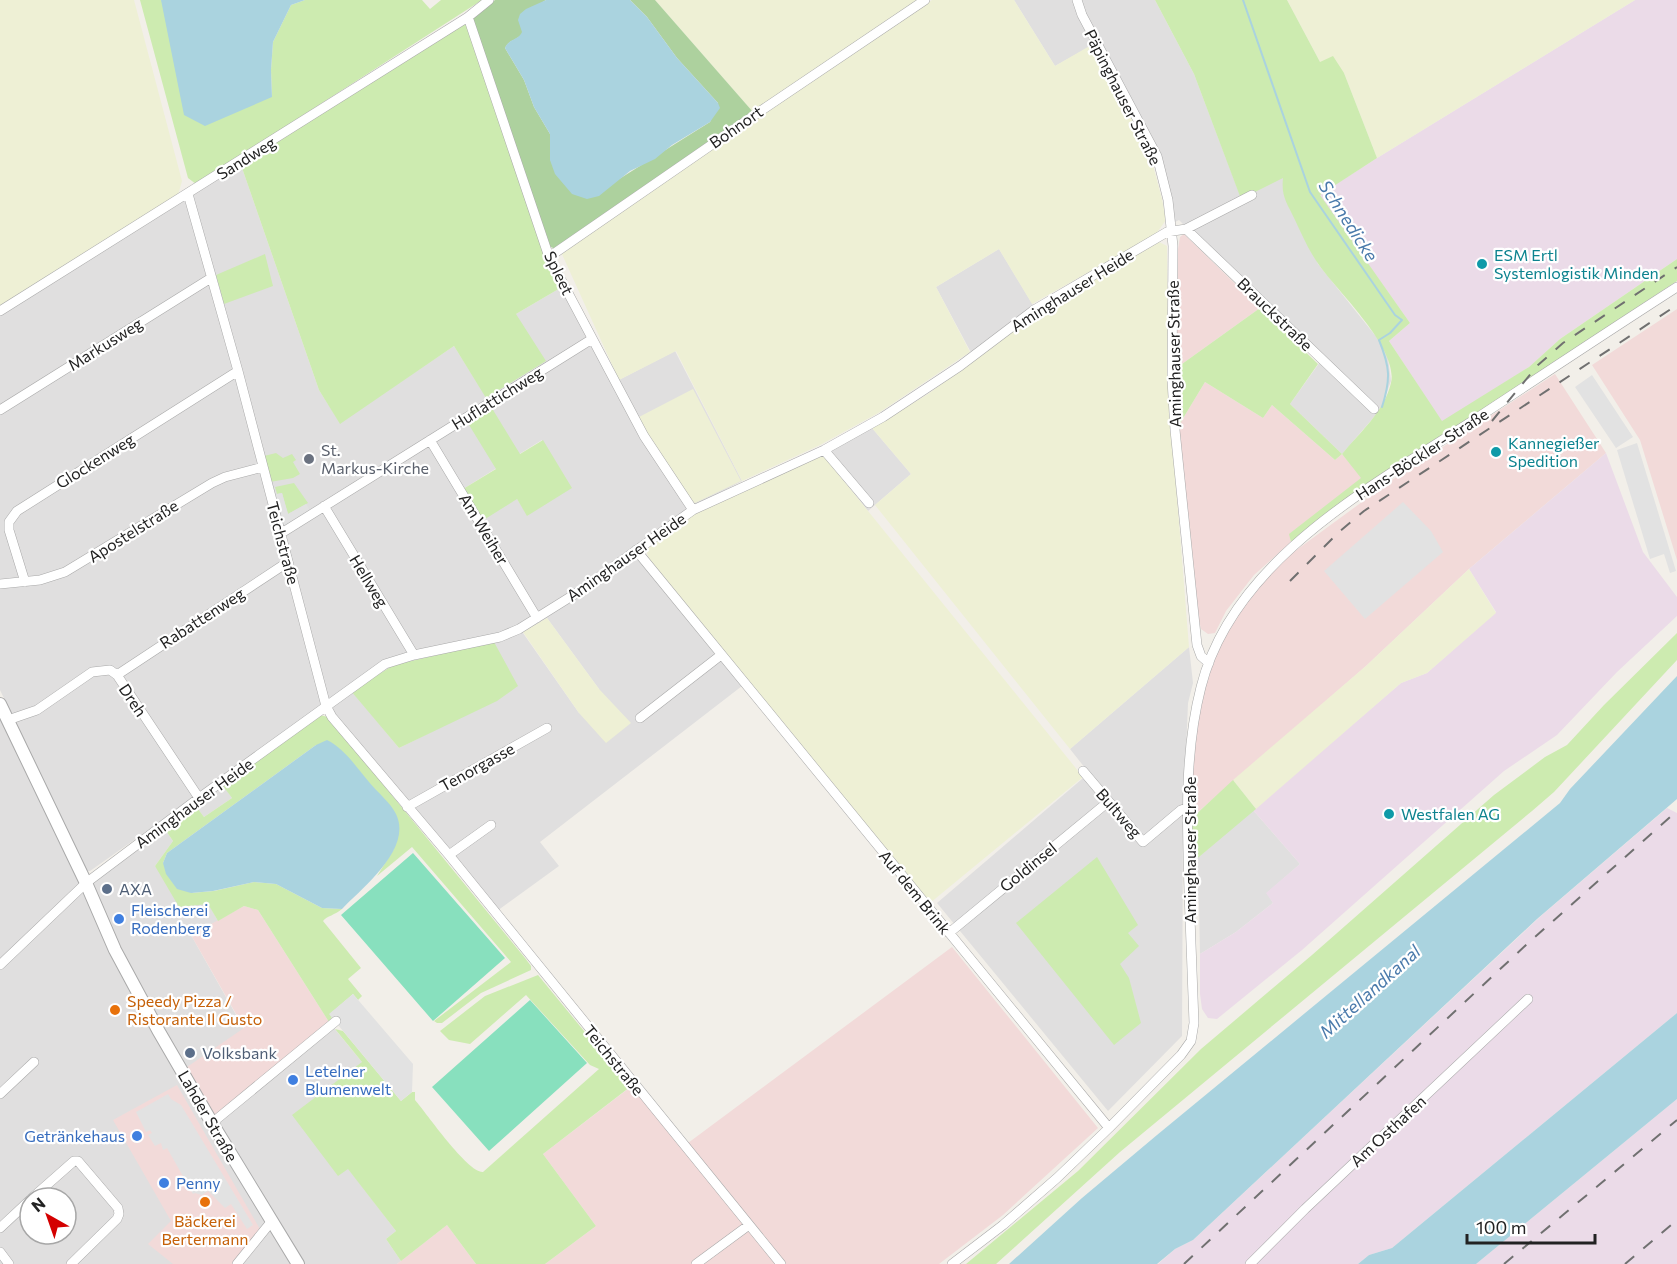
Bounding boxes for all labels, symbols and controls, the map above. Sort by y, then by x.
street label: Päpinghauser Straße [1081,26,1166,168]
street label: Bohnort [705,101,766,152]
street label: Sandweg [213,132,279,183]
water label: Schnedicke [1314,176,1383,266]
street label: Aminghauser Heide [1007,244,1136,335]
place label: ESM Ertl Systemlogistik Minden [1494,245,1659,282]
street label: Spleet [541,248,578,298]
marker: ESM Ertl Systemlogistik Minden [1475,257,1489,271]
street label: Brauckstraße [1234,273,1317,354]
street label: Aminghauser Straße [1163,280,1184,428]
street label: Markusweg [64,313,146,374]
street label: Huflattichweg [448,362,546,433]
street label: Hans-Böckler-Straße [1352,404,1492,504]
street label: Glockenweg [52,429,138,492]
place label: Kannegießer Spedition [1508,433,1600,470]
place label: St. Markus-Kirche [321,440,429,477]
marker: Kannegießer Spedition [1489,445,1503,459]
marker: St. Markus-Kirche [302,452,316,466]
street label: Am Weiher [456,490,513,568]
street label: Apostelstraße [84,495,181,566]
street label: Teichstraße [263,499,304,586]
street label: Aminghauser Heide [563,508,689,605]
street label: Hellweg [346,551,393,611]
street label: Rabattenweg [156,583,248,652]
street label: Dreh [116,680,151,720]
street label: Tenorgasse [436,738,517,795]
street label: Aminghauser Heide [131,754,256,852]
street label: Aminghauser Straße [1180,776,1199,924]
street label: Bultweg [1093,784,1146,842]
place label: Westfalen AG [1401,804,1500,823]
marker: Westfalen AG [1382,807,1396,821]
street label: Goldinsel [995,838,1060,895]
street label: Auf dem Brink [876,846,955,938]
place label: AXA [119,879,152,898]
marker: AXA [100,882,114,896]
place label: Fleischerei Rodenberg [131,900,211,937]
marker: Fleischerei Rodenberg [112,912,126,926]
water label: Mittellandkanal [1314,940,1425,1042]
place label: Speedy Pizza / Ristorante Il Gusto [127,991,262,1028]
marker: Speedy Pizza / Ristorante Il Gusto [108,1003,122,1017]
street label: Teichstraße [580,1021,649,1099]
place label: Volksbank [202,1043,277,1062]
marker: Volksbank [183,1046,197,1060]
place label: Letelner Blumenwelt [305,1061,392,1098]
street label: Lahder Straße [175,1067,242,1165]
marker: Letelner Blumenwelt [286,1073,300,1087]
street label: Am Osthafen [1346,1091,1429,1170]
place label: Getränkehaus [24,1126,125,1145]
marker: Getränkehaus [130,1129,144,1143]
place label: Penny [176,1173,221,1192]
marker: Penny [157,1176,171,1190]
north arrow [18,1186,78,1246]
text: N [27,1193,49,1215]
marker: Bäckerei Bertermann [198,1195,212,1209]
scale bar [1467,1207,1594,1245]
place label: Bäckerei Bertermann [161,1211,249,1248]
text: 100 m [1476,1216,1526,1238]

